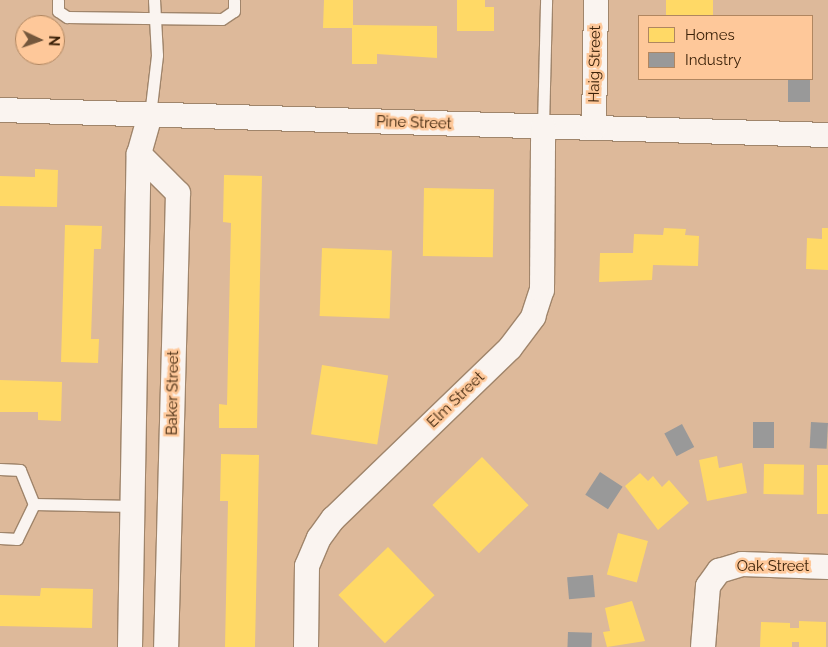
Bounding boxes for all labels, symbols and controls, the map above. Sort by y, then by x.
north arrow [15,15,65,65]
legend [638,15,813,80]
street label: Haig Street [585,25,605,103]
text: Homes [685,26,735,44]
text: N [46,35,62,46]
text: Industry [685,51,741,69]
street label: Pine Street [376,113,452,133]
street label: Baker Street [163,350,183,436]
street label: Elm Street [424,368,488,432]
street label: Oak Street [737,558,809,576]

